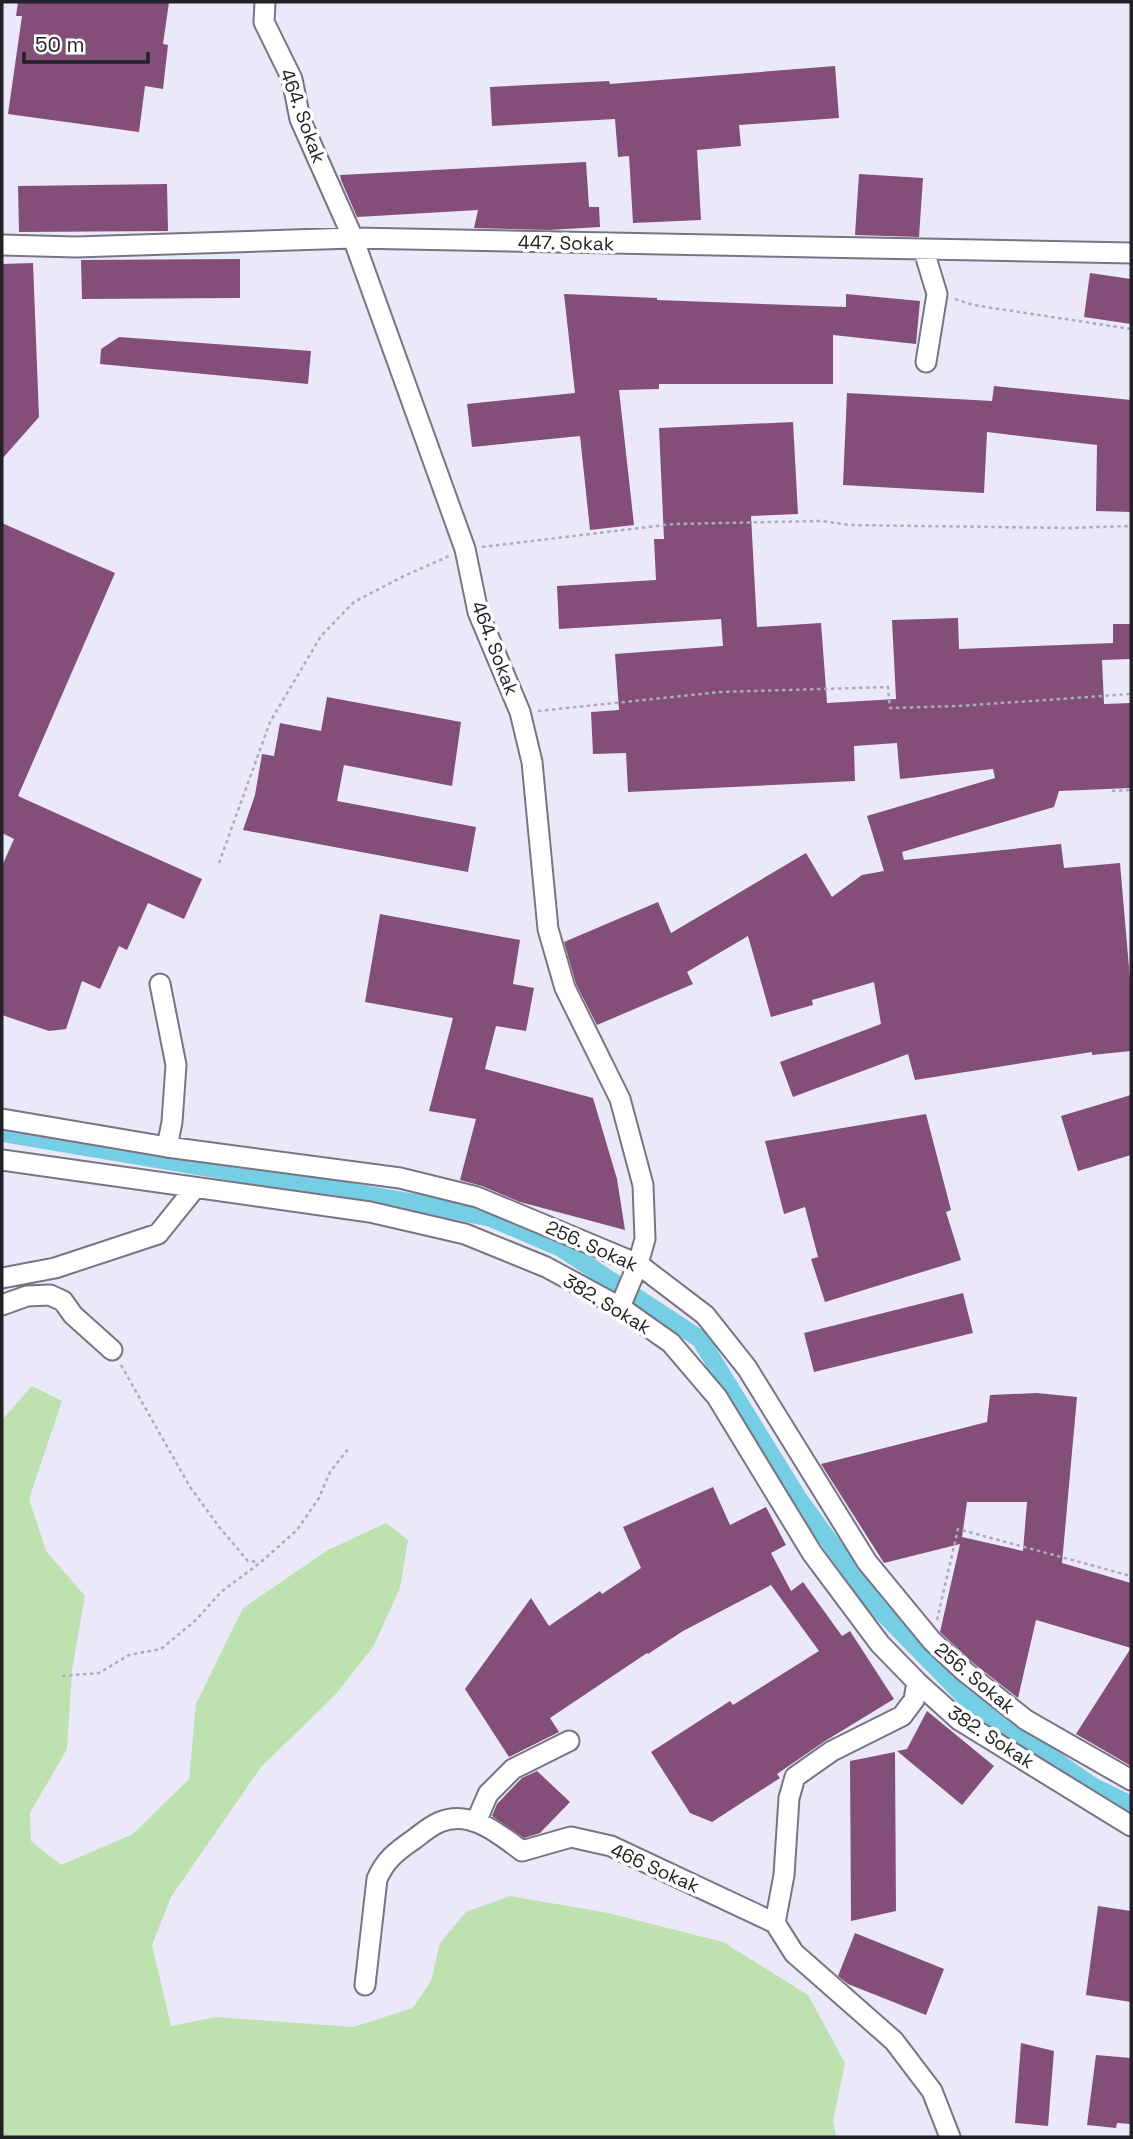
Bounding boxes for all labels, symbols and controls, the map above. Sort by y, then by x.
scale bar [24,21,149,65]
text: 50 m [35,31,85,58]
street label: 464. Sokak [274,65,332,167]
street label: 447. Sokak [518,230,614,256]
street label: 464. Sokak [466,597,524,699]
street label: 256. Sokak [542,1215,642,1277]
street label: 382. Sokak [558,1268,656,1340]
street label: 256. Sokak [929,1637,1021,1719]
street label: 382. Sokak [943,1700,1039,1774]
street label: 466 Sokak [607,1837,703,1899]

